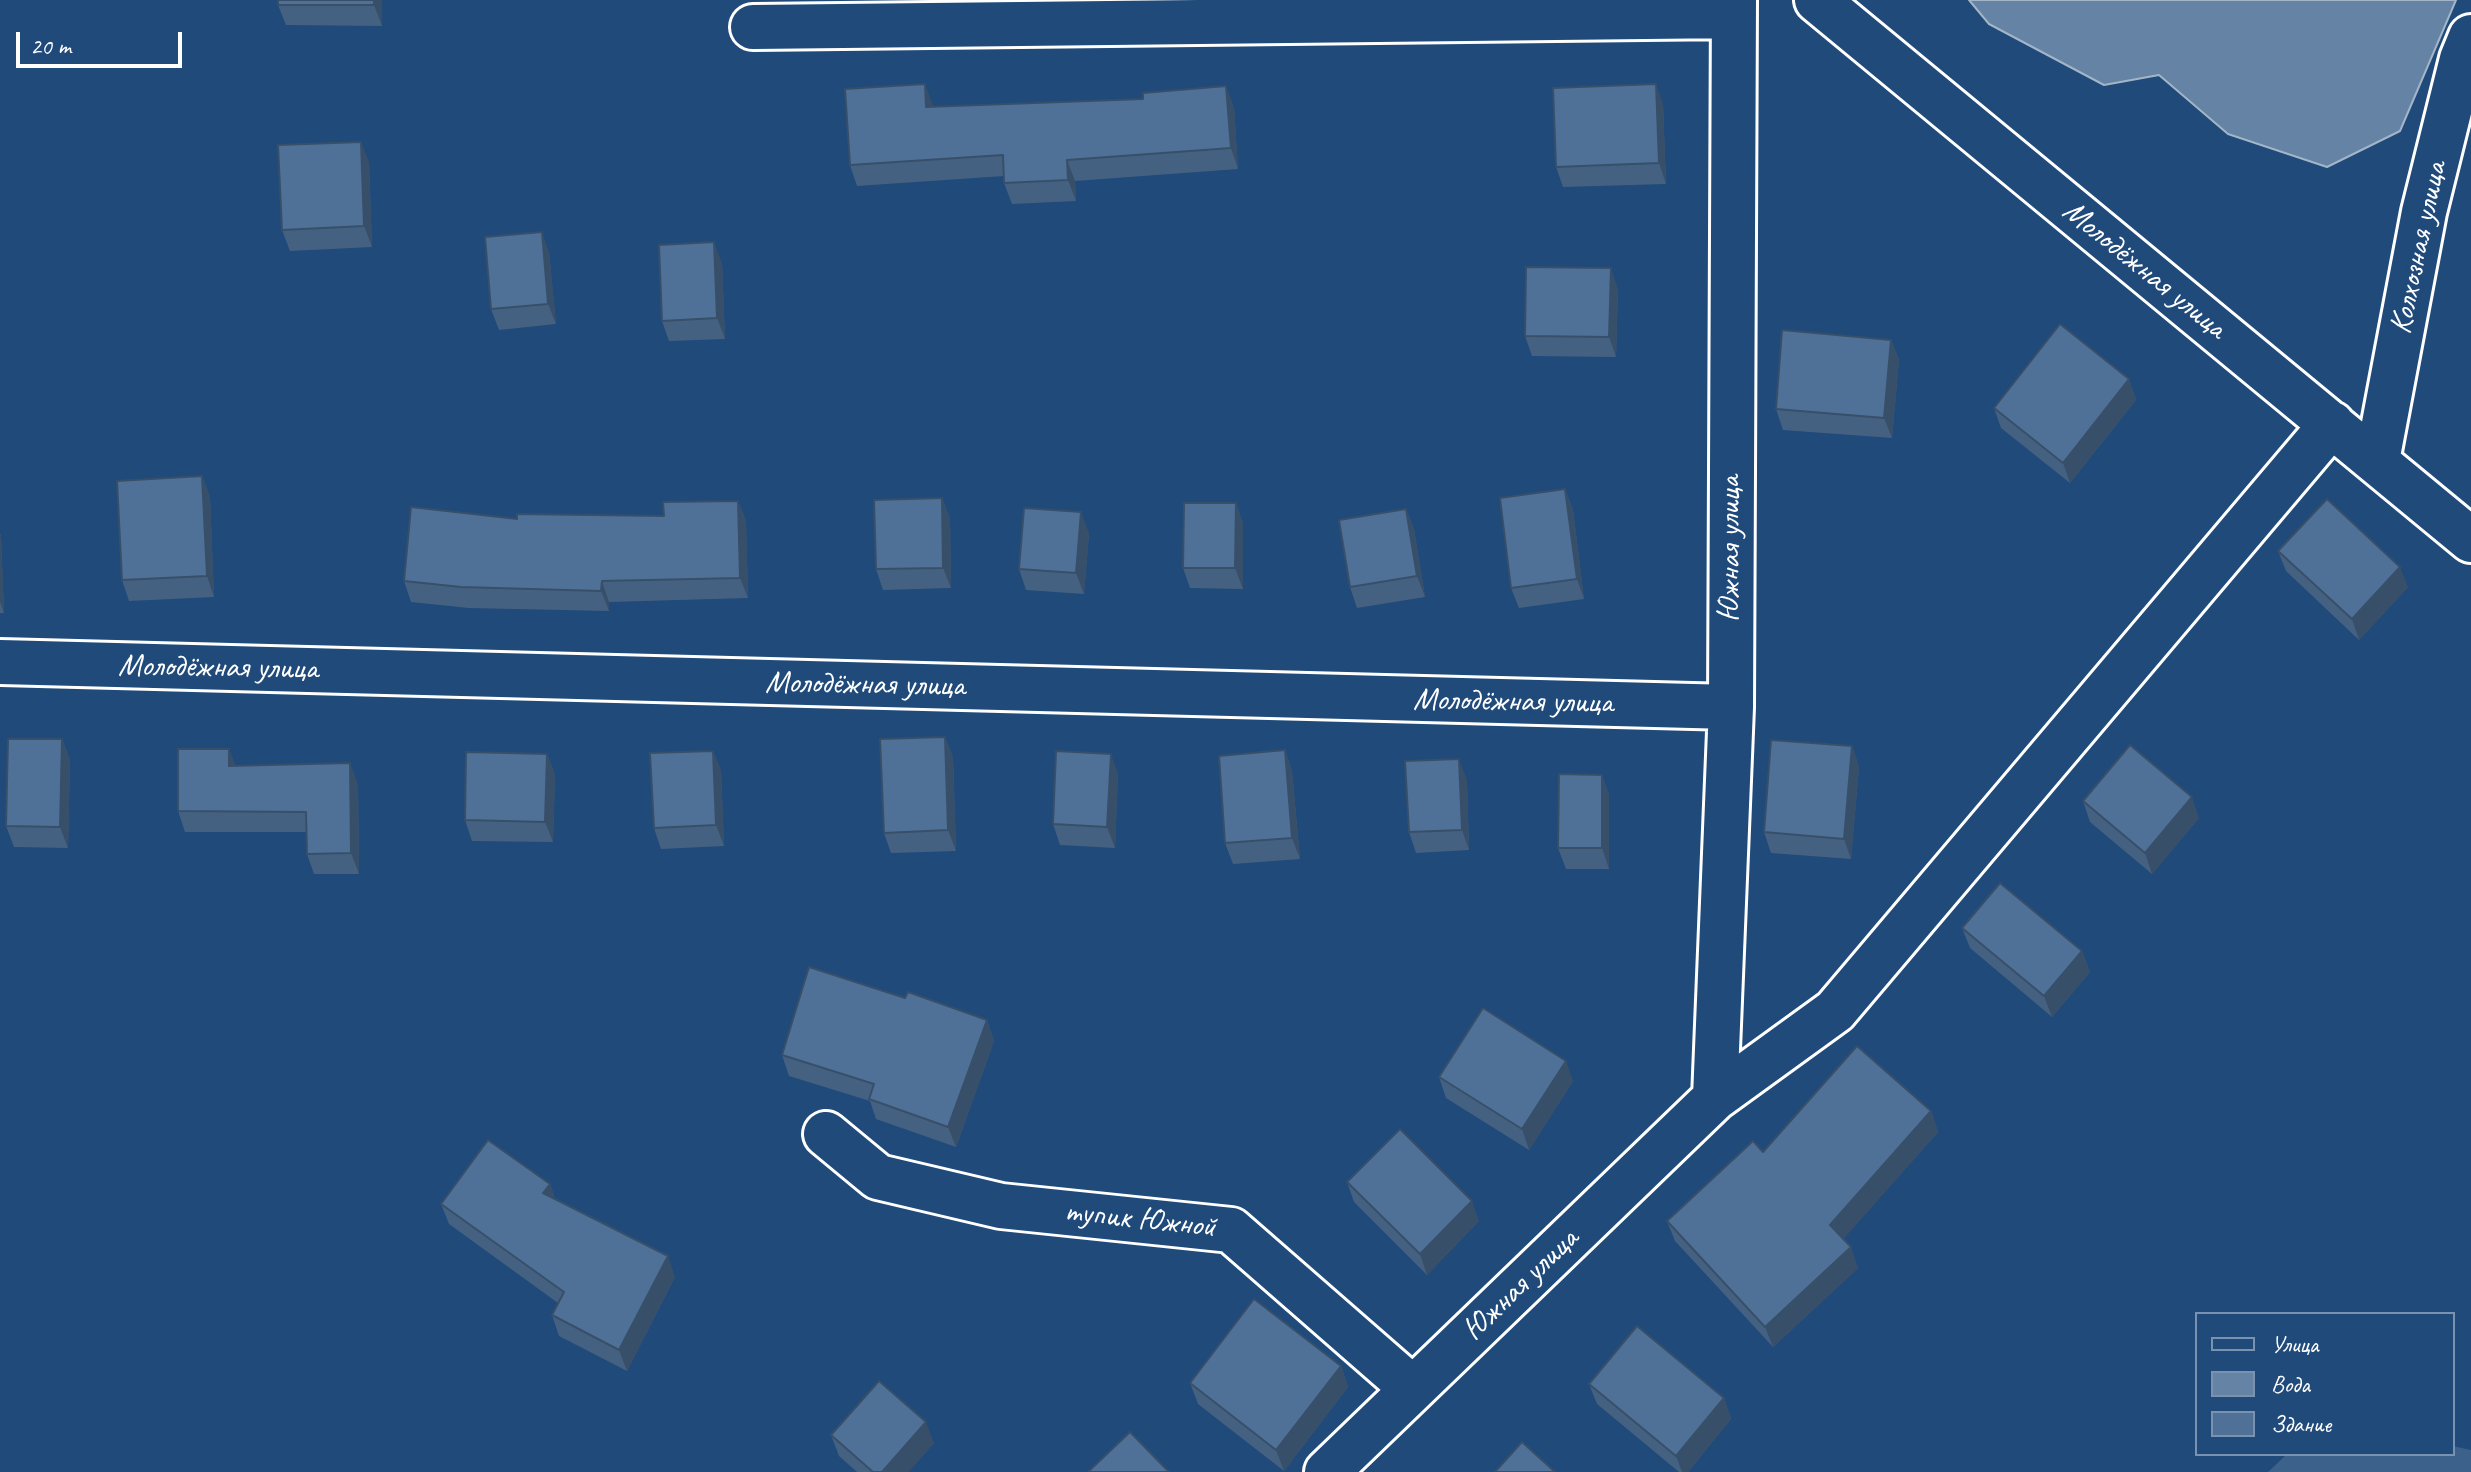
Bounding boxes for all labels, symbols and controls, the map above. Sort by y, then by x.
scale bar [20,16,186,66]
text: 20 m [30,31,71,61]
street label: Колхозная улица [2382,159,2456,337]
street label: Молодёжная улица [2054,192,2234,348]
street label: Южная улица [1712,476,1750,622]
street label: Молодёжная улица [118,647,318,689]
street label: Молодёжная улица [765,664,965,706]
street label: Молодёжная улица [1413,681,1613,723]
street label: тупик Южной [1063,1193,1217,1247]
street label: Южная улица [1455,1220,1587,1350]
legend [2195,1312,2455,1456]
text: Улица [2271,1329,2319,1359]
text: Вода [2271,1369,2310,1399]
text: Здание [2271,1409,2331,1439]

